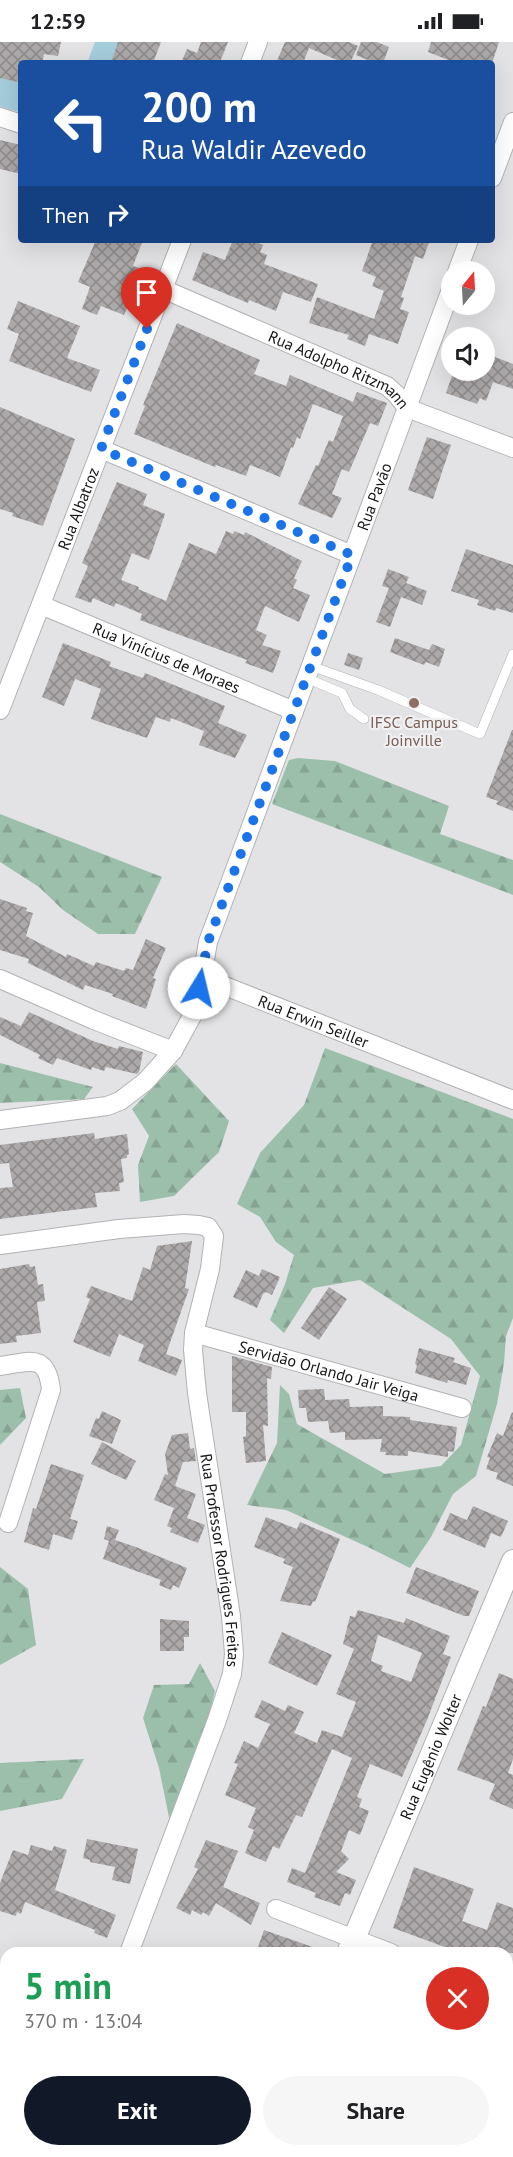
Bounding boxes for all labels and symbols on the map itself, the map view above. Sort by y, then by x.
north arrow [441,261,495,315]
pin [121,267,172,329]
street label: Rua Adolpho Ritzmann [265,326,414,413]
street label: Rua Pavão [352,460,396,533]
street label: Rua Albatroz [53,465,103,553]
street label: Rua Vinícius de Moraes [90,618,243,697]
marker: IFSC Campus Joinville [407,696,421,710]
place label: IFSC Campus Joinville [370,712,458,750]
position arrow [167,956,231,1020]
street label: Rua Erwin Seiller [255,990,372,1052]
street label: Servidão Orlando Jair Veiga [237,1336,421,1405]
street label: Rua Professor Rodrigues Freitas [196,1452,244,1669]
street label: Rua Eugênio Wolter [395,1690,466,1823]

